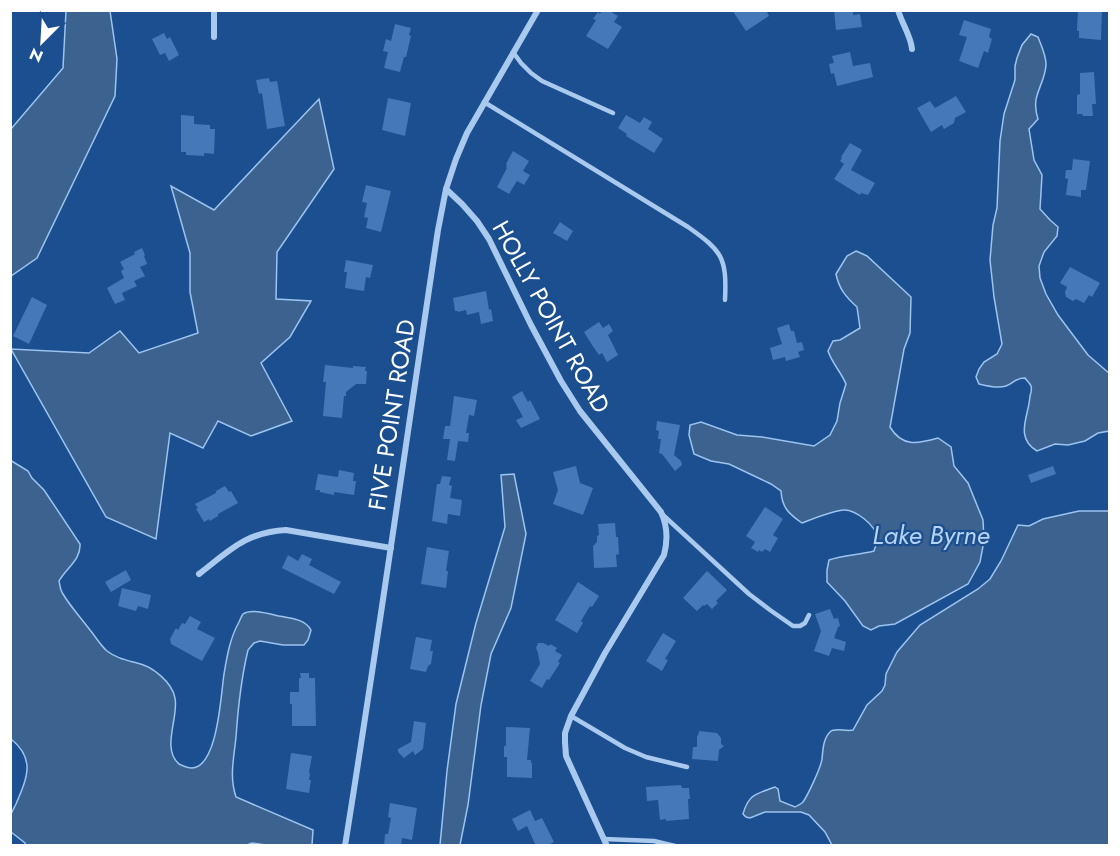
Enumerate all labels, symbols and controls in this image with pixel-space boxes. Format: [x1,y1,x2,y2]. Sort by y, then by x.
north arrow [12,12,72,72]
text: N [26,42,47,68]
street label: HOLLY POINT ROAD [484,214,619,419]
street label: FIVE POINT ROAD [359,317,424,513]
water label: Lake Byrne [872,516,990,554]

